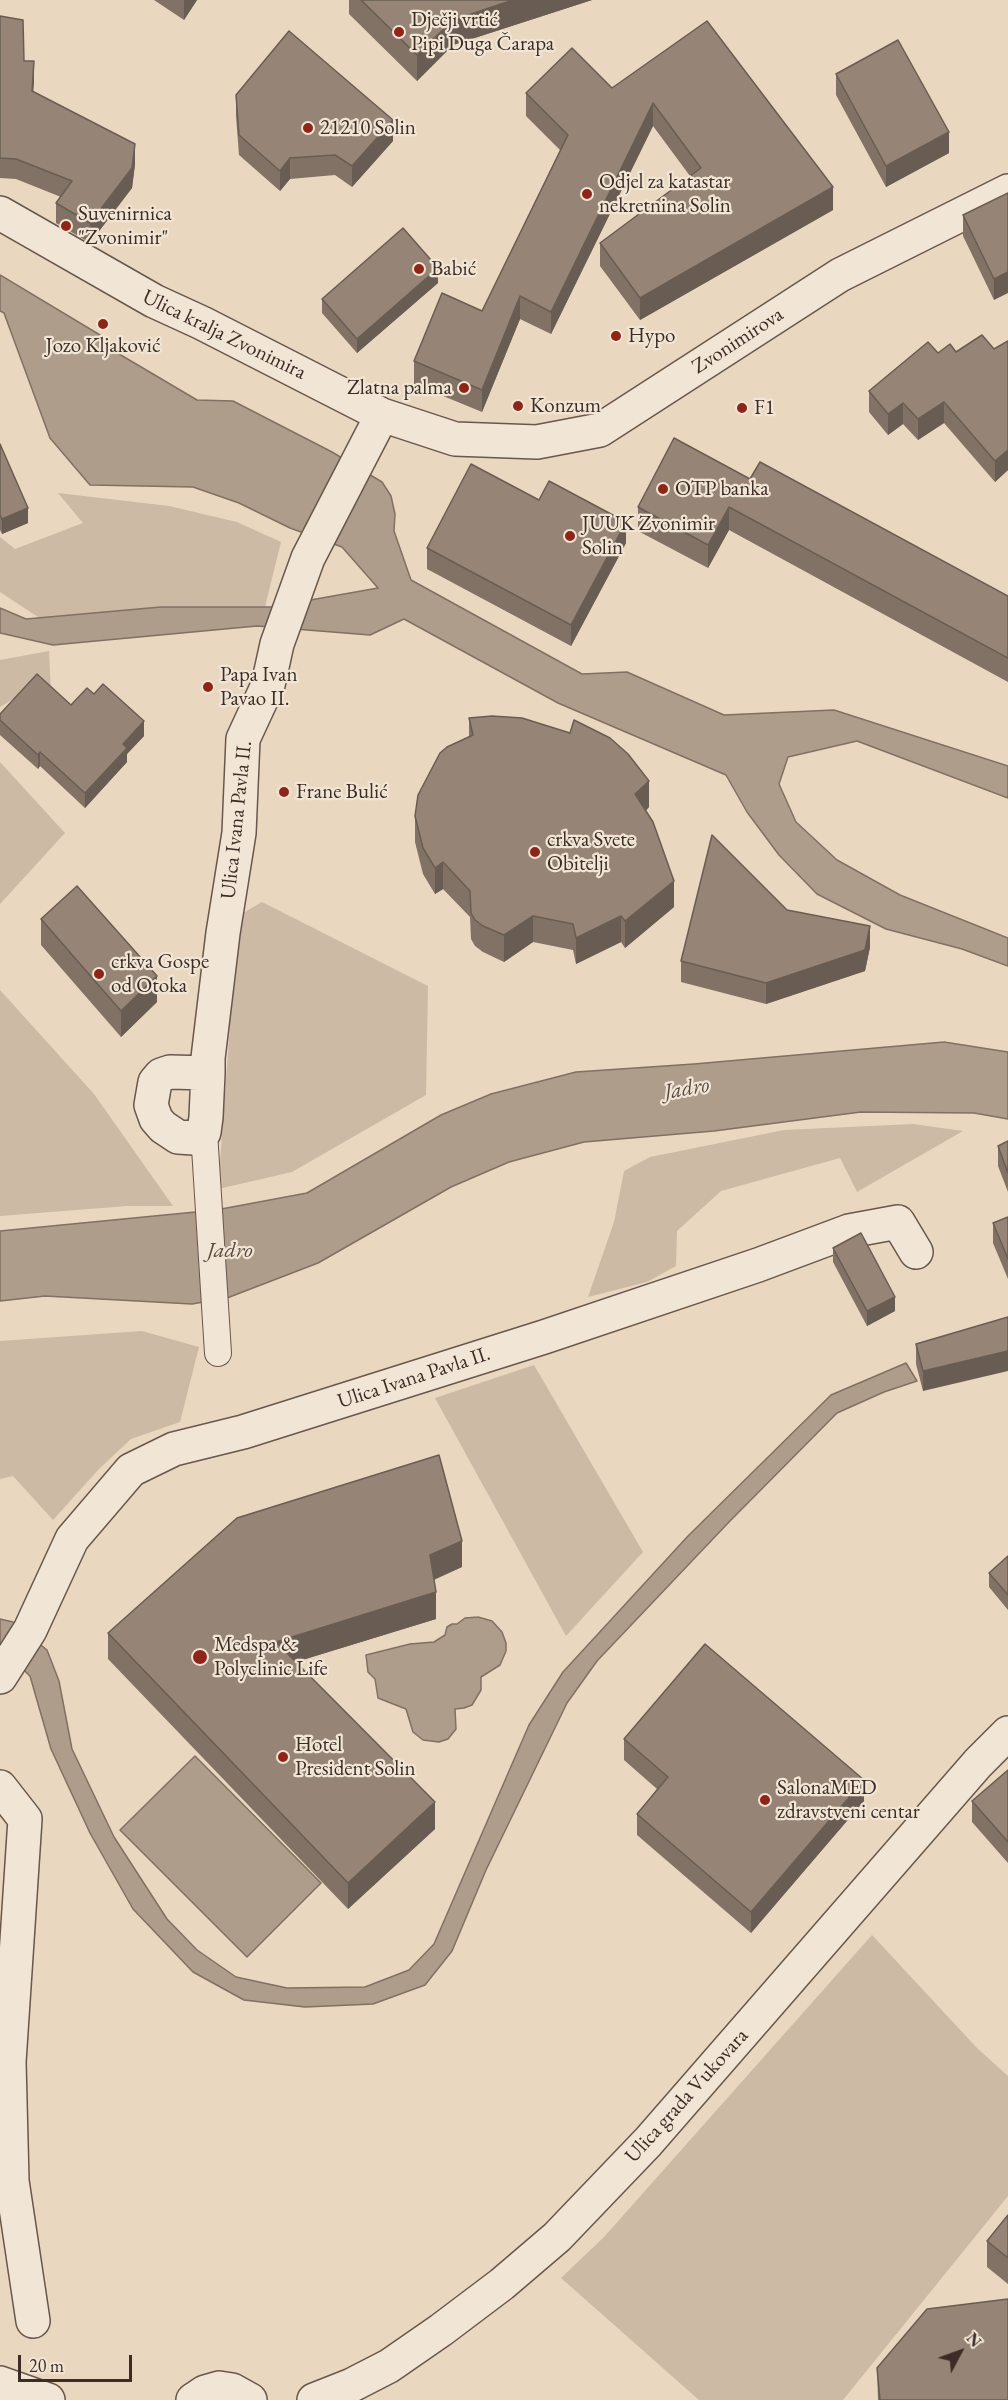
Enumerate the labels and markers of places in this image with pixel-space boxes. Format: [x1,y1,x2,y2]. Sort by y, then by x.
place label: Dječji vrtić Pipi Duga Čarapa [411,7,554,57]
marker: Dječji vrtić Pipi Duga Čarapa [392,25,406,39]
place label: 21210 Solin [320,115,416,141]
marker: 21210 Solin [301,121,315,135]
place label: Odjel za katastar nekretnina Solin [599,169,731,219]
marker: Odjel za katastar nekretnina Solin [580,187,594,201]
place label: Suvenirnica "Zvonimir" [78,201,172,251]
marker: Suvenirnica "Zvonimir" [59,219,73,233]
place label: Babić [431,256,476,282]
marker: Babić [412,262,426,276]
marker: Jozo Kljaković [96,317,110,331]
place label: Hypo [628,323,676,349]
marker: Hypo [609,329,623,343]
place label: Jozo Kljaković [45,333,161,359]
place label: Zlatna palma [347,375,452,401]
marker: Zlatna palma [457,381,471,395]
place label: Konzum [530,393,601,419]
place label: F1 [754,395,775,421]
marker: Konzum [511,399,525,413]
marker: F1 [735,401,749,415]
place label: OTP banka [675,476,769,502]
marker: OTP banka [656,482,670,496]
place label: JUUK Zvonimir Solin [582,511,715,561]
marker: JUUK Zvonimir Solin [563,529,577,543]
place label: Papa Ivan Pavao II. [220,662,297,712]
marker: Papa Ivan Pavao II. [201,680,215,694]
place label: Frane Bulić [296,779,388,805]
marker: Frane Bulić [277,785,291,799]
place label: crkva Svete Obitelji [547,827,635,877]
marker: crkva Svete Obitelji [528,845,542,859]
place label: crkva Gospe od Otoka [111,949,209,999]
marker: crkva Gospe od Otoka [92,967,106,981]
place label: Medspa & Polyclinic Life [214,1632,328,1682]
marker: Medspa & Polyclinic Life [191,1648,209,1666]
place label: Hotel President Solin [295,1732,416,1782]
marker: Hotel President Solin [276,1750,290,1764]
place label: SalonaMED zdravstveni centar [777,1775,920,1825]
marker: SalonaMED zdravstveni centar [758,1793,772,1807]

